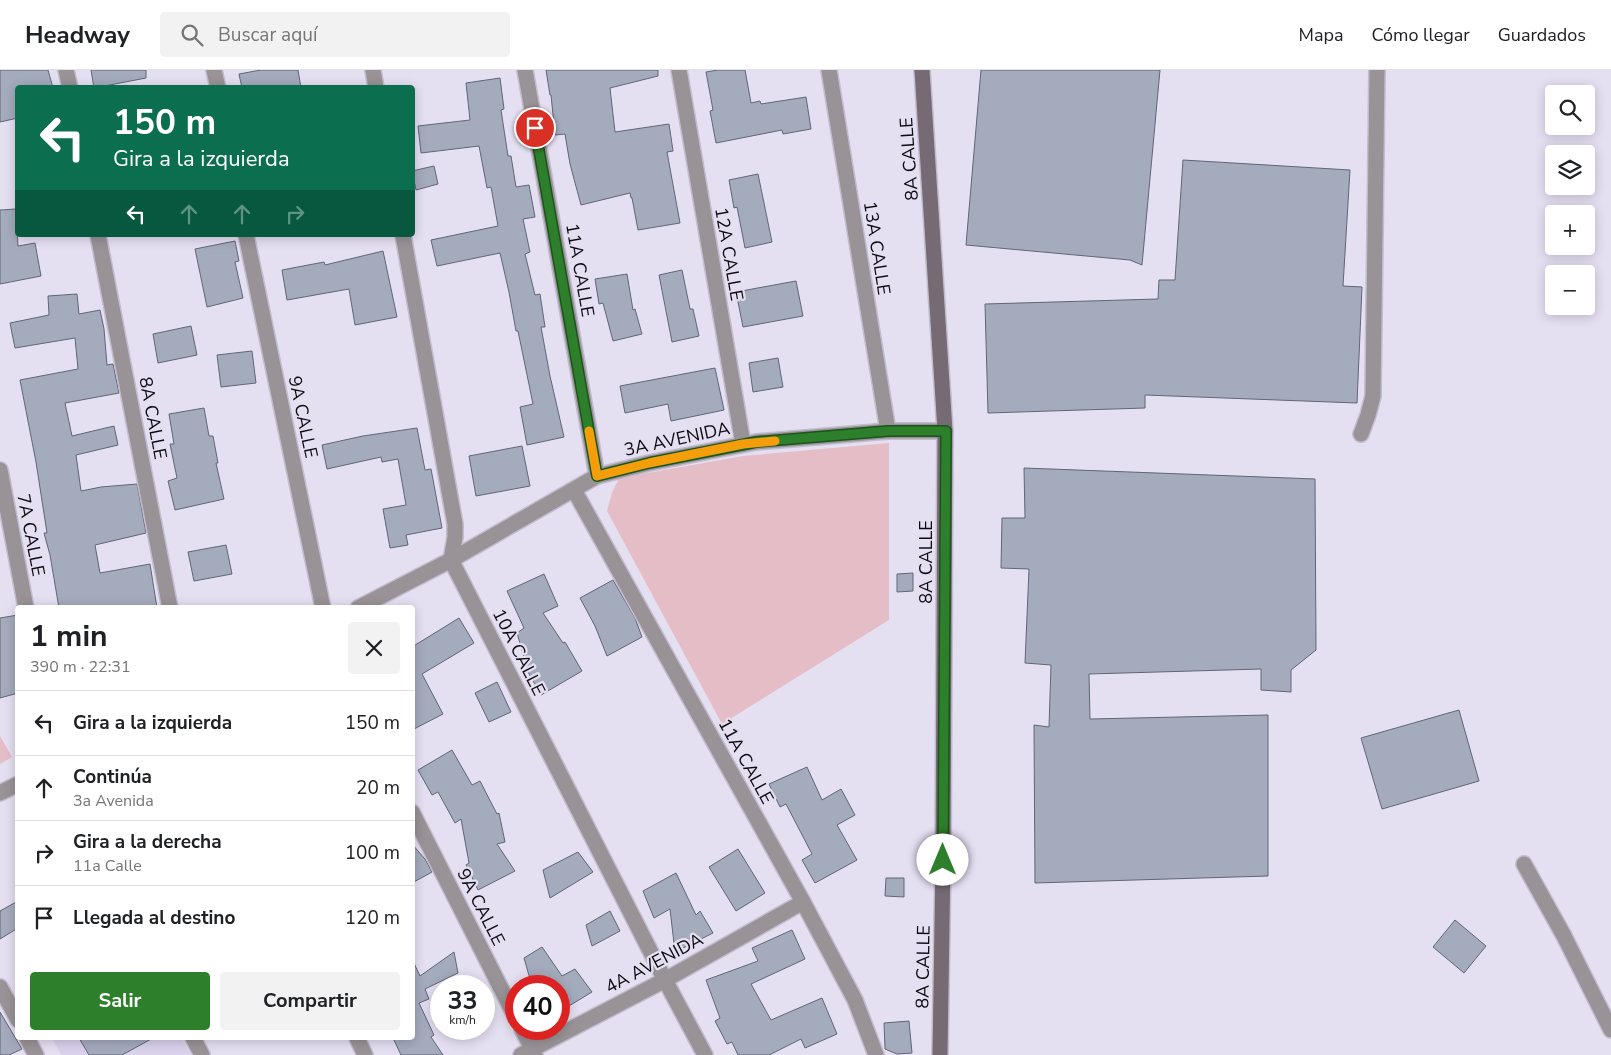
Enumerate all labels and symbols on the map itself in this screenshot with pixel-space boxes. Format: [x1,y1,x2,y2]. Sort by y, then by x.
pin [514,107,556,149]
street label: 8A CALLE [894,117,924,201]
street label: 13A CALLE [858,200,896,296]
street label: 12A CALLE [709,205,749,303]
street label: 11A CALLE [560,221,600,319]
street label: 9A CALLE [283,374,323,460]
street label: 8A CALLE [133,375,173,461]
street label: 3A AVENIDA [622,416,732,462]
street label: 7A CALLE [11,492,51,578]
street label: 8A CALLE [914,520,938,604]
street label: 10A CALLE [487,605,551,699]
street label: 11A CALLE [713,714,779,808]
position arrow [916,833,968,885]
street label: 9A CALLE [451,864,511,950]
street label: 8A CALLE [910,925,936,1009]
street label: 4A AVENIDA [601,927,707,999]
speed limit sign: 40 [505,975,570,1040]

